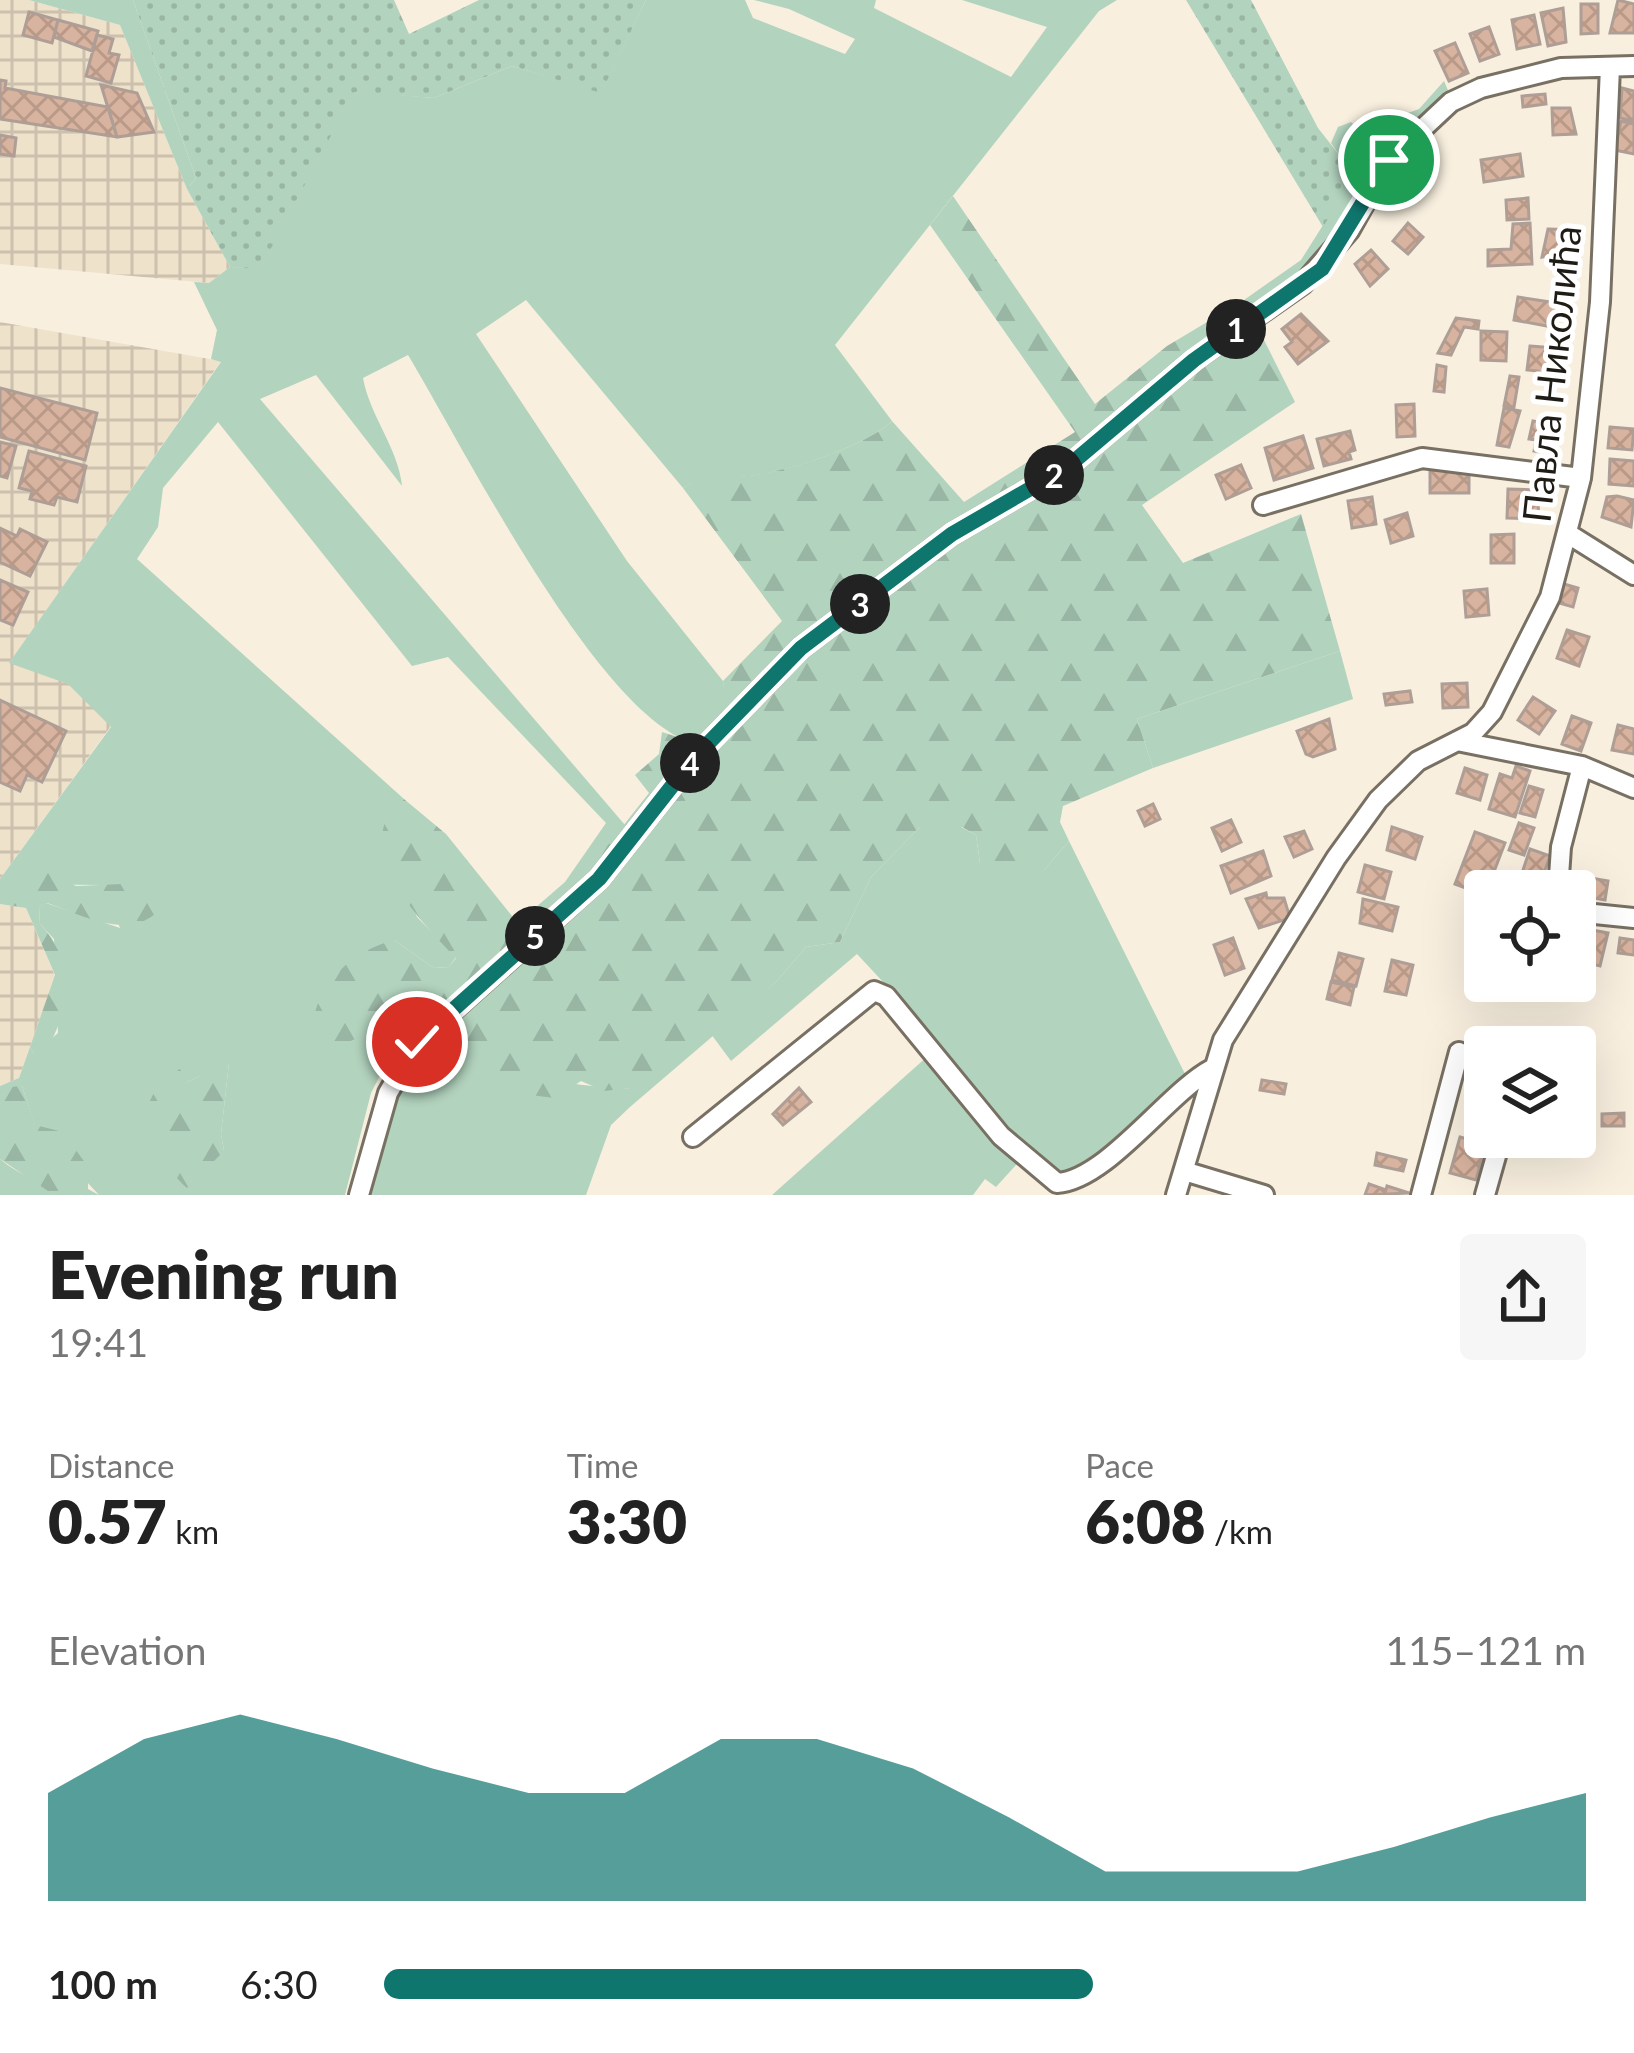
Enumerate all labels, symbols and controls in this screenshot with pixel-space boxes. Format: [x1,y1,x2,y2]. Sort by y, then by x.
pin [1338,109,1440,211]
icon: arrive [1356,127,1422,193]
street label: Павла Николића [1513,223,1589,525]
pin: 1 [1206,299,1266,359]
text: 1 [1226,309,1246,349]
pin: 2 [1024,445,1084,505]
text: 2 [1044,455,1064,495]
pin: 3 [830,574,890,634]
text: 3 [850,584,870,624]
pin: 4 [660,733,720,793]
text: 4 [680,743,700,783]
map controls [1464,870,1596,1158]
button: locate [1464,870,1596,1002]
pin: 5 [505,906,565,966]
text: 5 [525,916,545,956]
pin [366,991,468,1093]
icon: check [384,1009,450,1075]
button: layers [1464,1026,1596,1158]
text: Evening run [48,1234,399,1313]
button: share [1460,1234,1586,1360]
text: 19:41 [48,1319,148,1365]
text: Distance [48,1445,175,1485]
text: Time [567,1445,639,1485]
text: Pace [1085,1445,1154,1485]
text: 0.57 [48,1485,167,1557]
text: 3:30 [567,1485,687,1557]
text: 6:08 [1085,1485,1206,1557]
text: km [167,1511,219,1551]
text: /km [1206,1511,1273,1551]
text: Elevation [48,1627,206,1673]
text: 115–121 m [1386,1627,1586,1673]
text: 100 m [48,1961,158,2007]
text: 6:30 [240,1961,318,2007]

